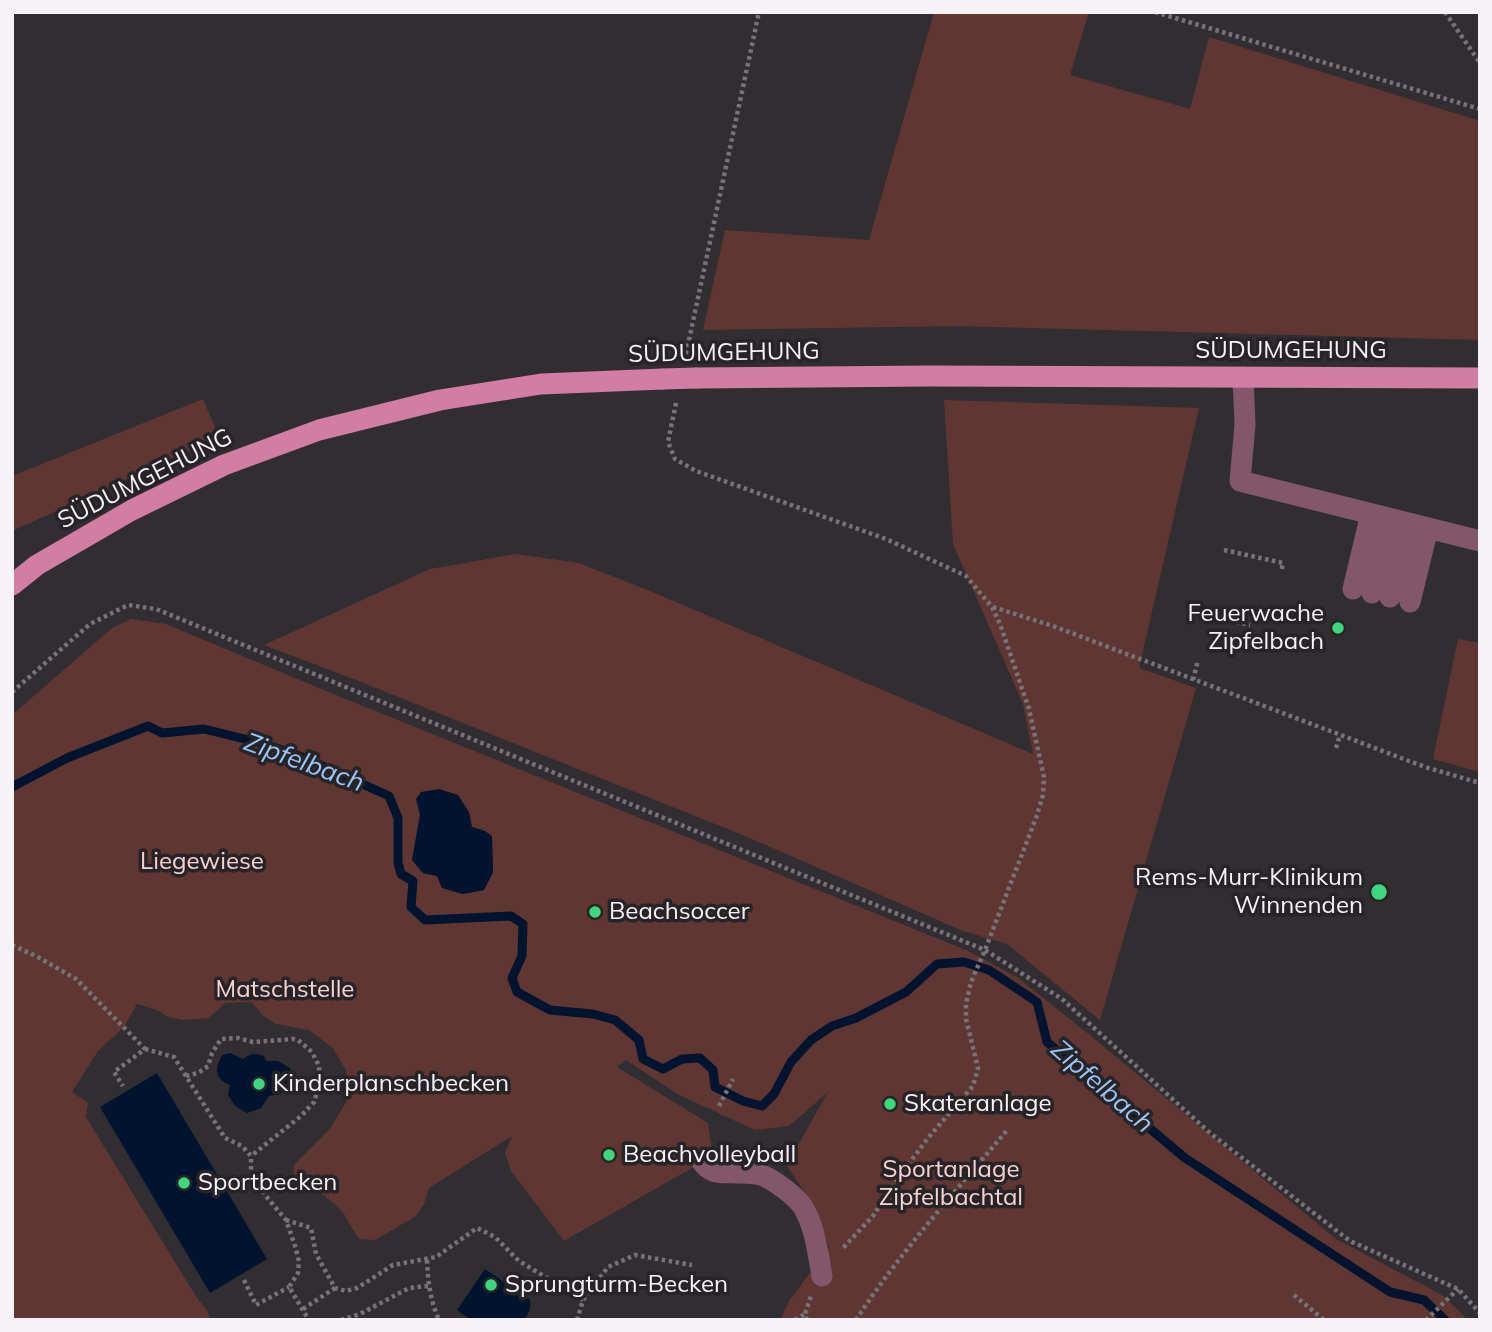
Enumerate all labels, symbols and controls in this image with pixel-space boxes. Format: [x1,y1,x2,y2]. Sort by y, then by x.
street label: SÜDUMGEHUNG [628,337,820,369]
street label: SÜDUMGEHUNG [1195,337,1387,365]
street label: SÜDUMGEHUNG [53,423,237,535]
place label: Feuerwache Zipfelbach [1188,600,1324,656]
marker: Feuerwache Zipfelbach [1330,620,1346,636]
water label: Zipfelbach [240,727,368,799]
park label: Liegewiese [140,848,264,876]
place label: Rems-Murr-Klinikum Winnenden [1135,864,1363,920]
marker: Rems-Murr-Klinikum Winnenden [1369,882,1389,902]
place label: Beachsoccer [609,898,749,926]
marker: Beachsoccer [587,904,603,920]
park label: Matschstelle [216,976,354,1004]
water label: Zipfelbach [1045,1034,1159,1140]
place label: Kinderplanschbecken [273,1070,509,1098]
marker: Kinderplanschbecken [251,1076,267,1092]
place label: Skateranlage [904,1090,1052,1118]
marker: Skateranlage [882,1096,898,1112]
place label: Beachvolleyball [623,1141,796,1169]
marker: Beachvolleyball [601,1147,617,1163]
park label: Sportanlage Zipfelbachtal [879,1156,1023,1212]
place label: Sportbecken [198,1169,337,1197]
marker: Sportbecken [176,1175,192,1191]
place label: Sprungturm-Becken [505,1271,728,1299]
marker: Sprungturm-Becken [483,1277,499,1293]

